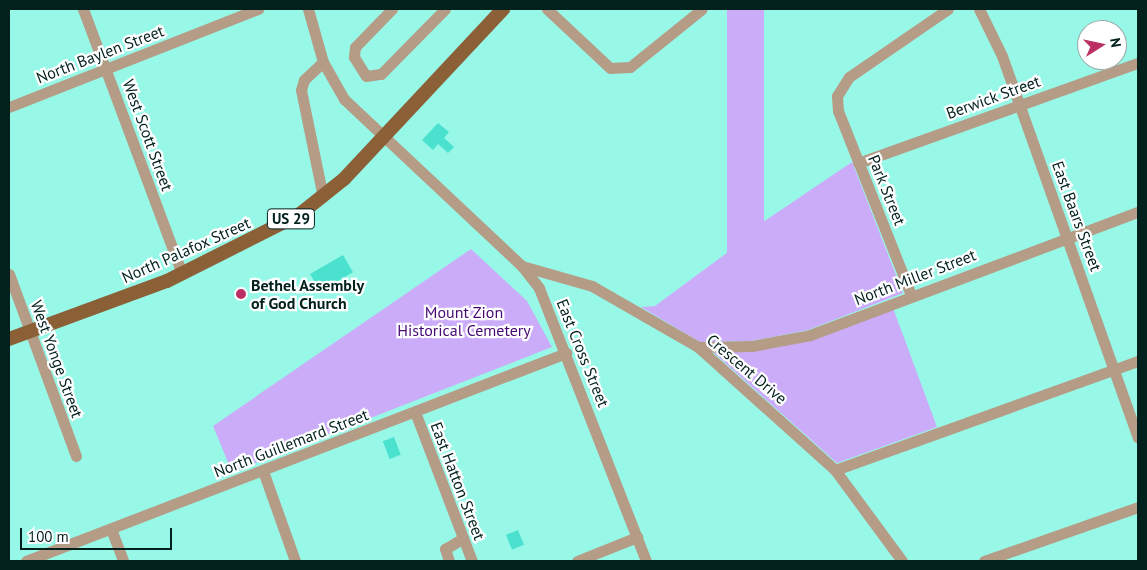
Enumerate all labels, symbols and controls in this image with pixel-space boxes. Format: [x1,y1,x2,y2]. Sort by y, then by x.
north arrow [1077,20,1127,70]
street label: North Baylen Street [33,21,167,87]
text: N [1106,36,1125,49]
street label: Berwick Street [943,71,1043,123]
street label: West Scott Street [119,77,177,193]
street label: Park Street [864,152,910,228]
street label: East Baars Street [1048,158,1106,274]
road number: US 29 [266,206,316,232]
street label: North Palafox Street [119,213,253,287]
street label: North Miller Street [851,245,979,309]
place label: Bethel Assembly of God Church [251,275,365,313]
marker: Bethel Assembly of God Church [235,288,247,300]
street label: East Cross Street [553,296,613,410]
street label: West Yonge Street [27,298,87,420]
park label: Mount Zion Historical Cemetery [397,302,531,340]
street label: Crescent Drive [703,330,791,408]
street label: North Guillemard Street [211,405,371,481]
street label: East Hatton Street [427,419,489,543]
scale bar [22,518,175,550]
text: 100 m [28,527,69,546]

